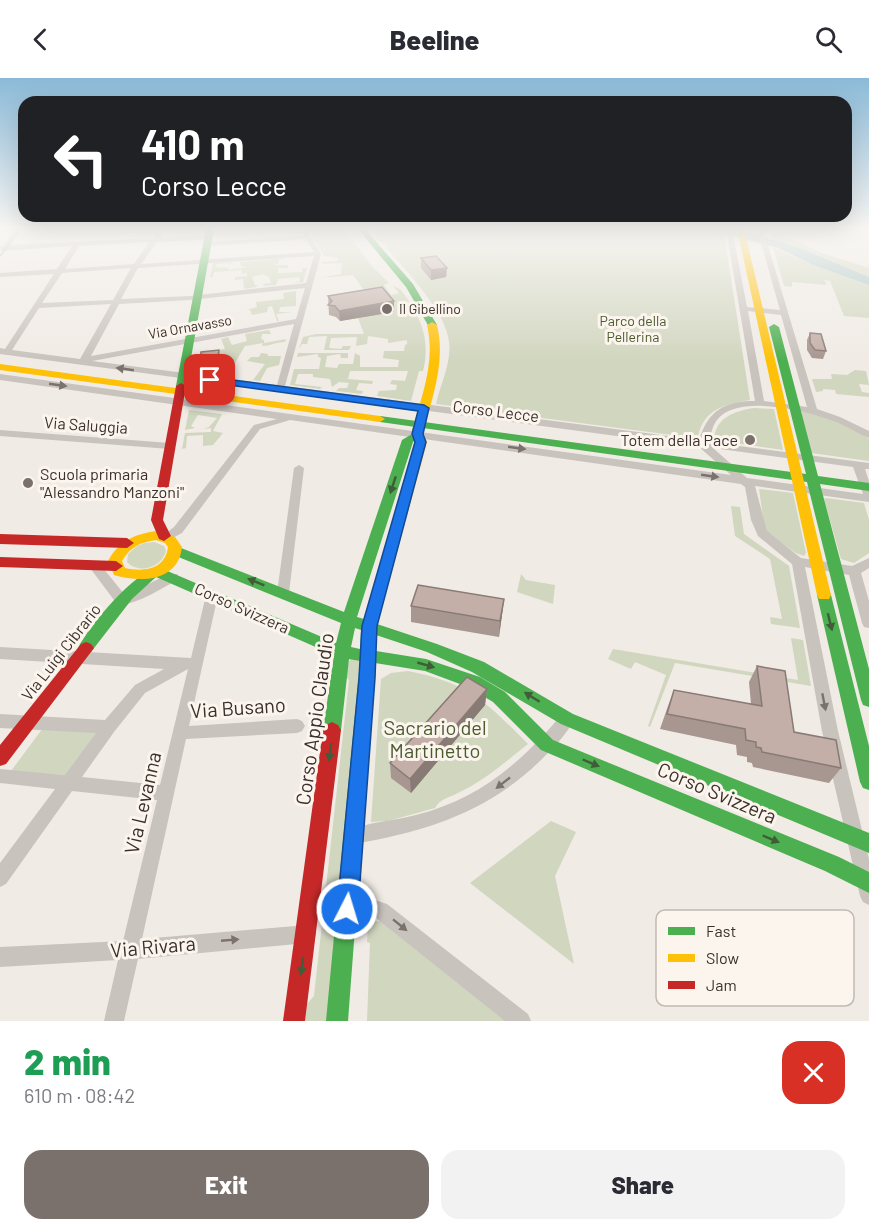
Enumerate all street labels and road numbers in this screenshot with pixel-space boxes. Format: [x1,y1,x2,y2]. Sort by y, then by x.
street label: Via Ornavasso [147,311,233,342]
street label: Corso Lecce [452,396,540,425]
street label: Via Saluggia [43,412,129,437]
street label: Corso Svizzera [192,578,292,637]
street label: Via Luigi Cibrario [17,600,104,704]
street label: Corso Appio Claudio [290,631,338,806]
street label: Via Busano [189,692,286,722]
street label: Via Levanna [119,749,165,856]
street label: Corso Svizzera [654,756,781,828]
street label: Via Rivara [109,930,196,962]

